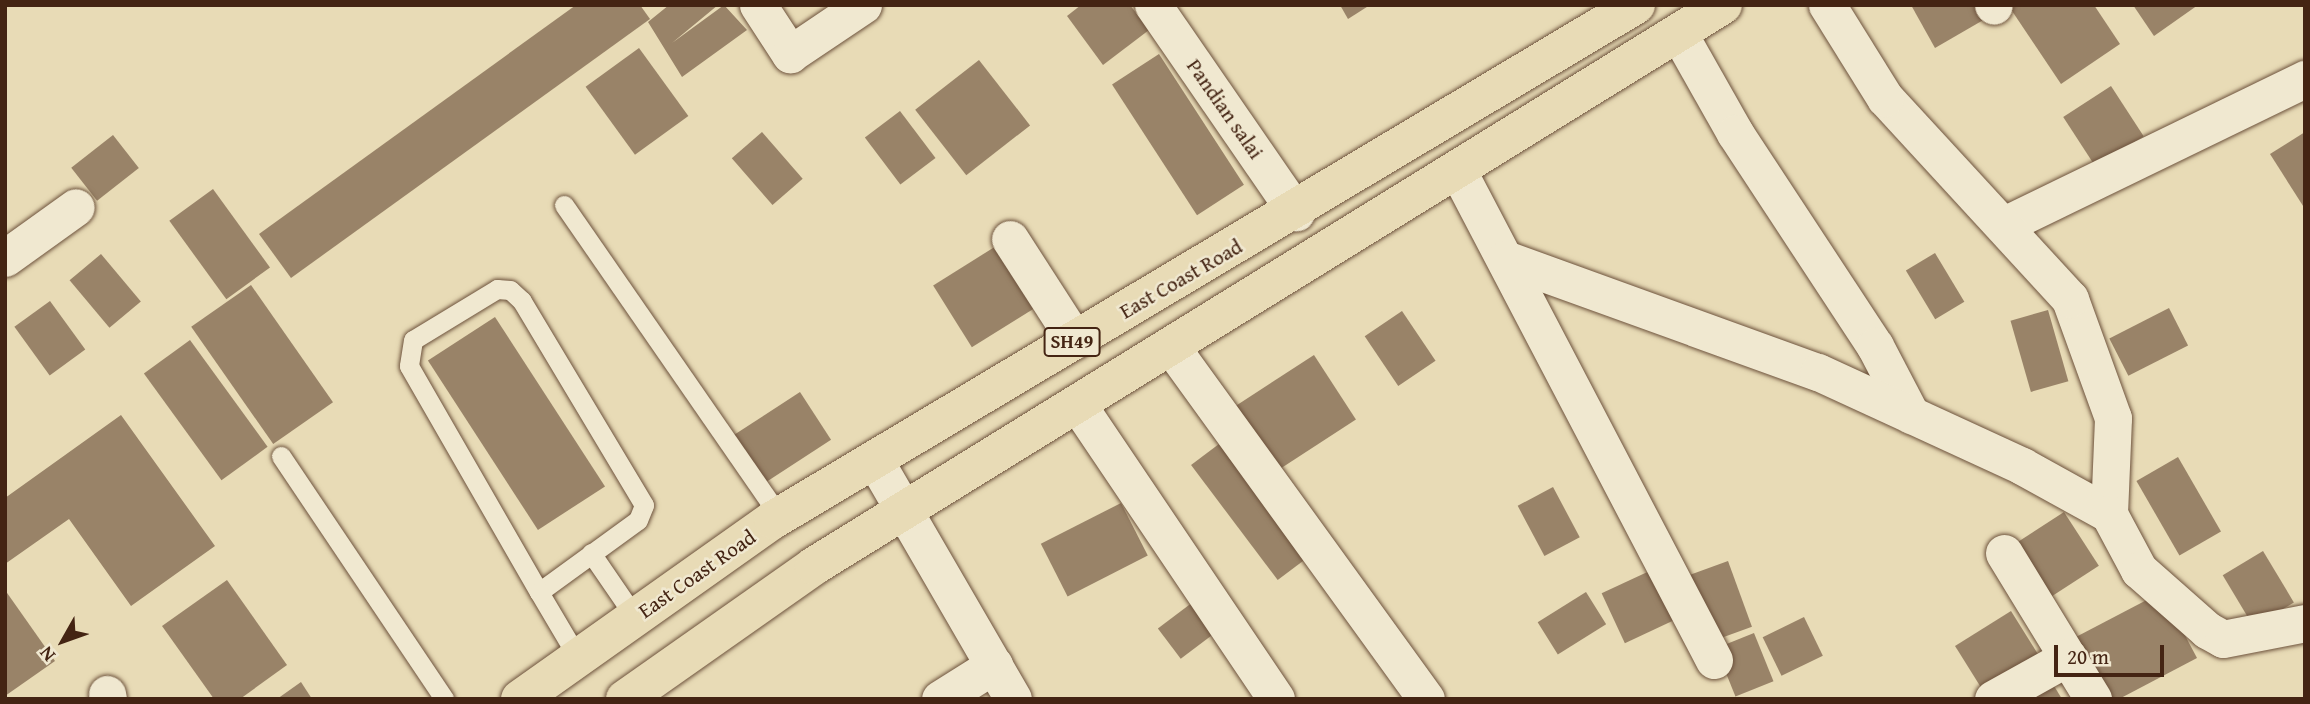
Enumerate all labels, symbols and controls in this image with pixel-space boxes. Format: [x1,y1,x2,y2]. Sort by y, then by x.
street label: Pandian salai [1181,54,1269,164]
street label: East Coast Road [1115,234,1247,324]
road number: SH49 [1042,326,1102,358]
street label: East Coast Road [634,524,760,624]
north arrow [28,606,98,676]
scale bar [2058,630,2168,674]
text: N [32,641,62,668]
text: 20 m [2067,641,2109,672]

